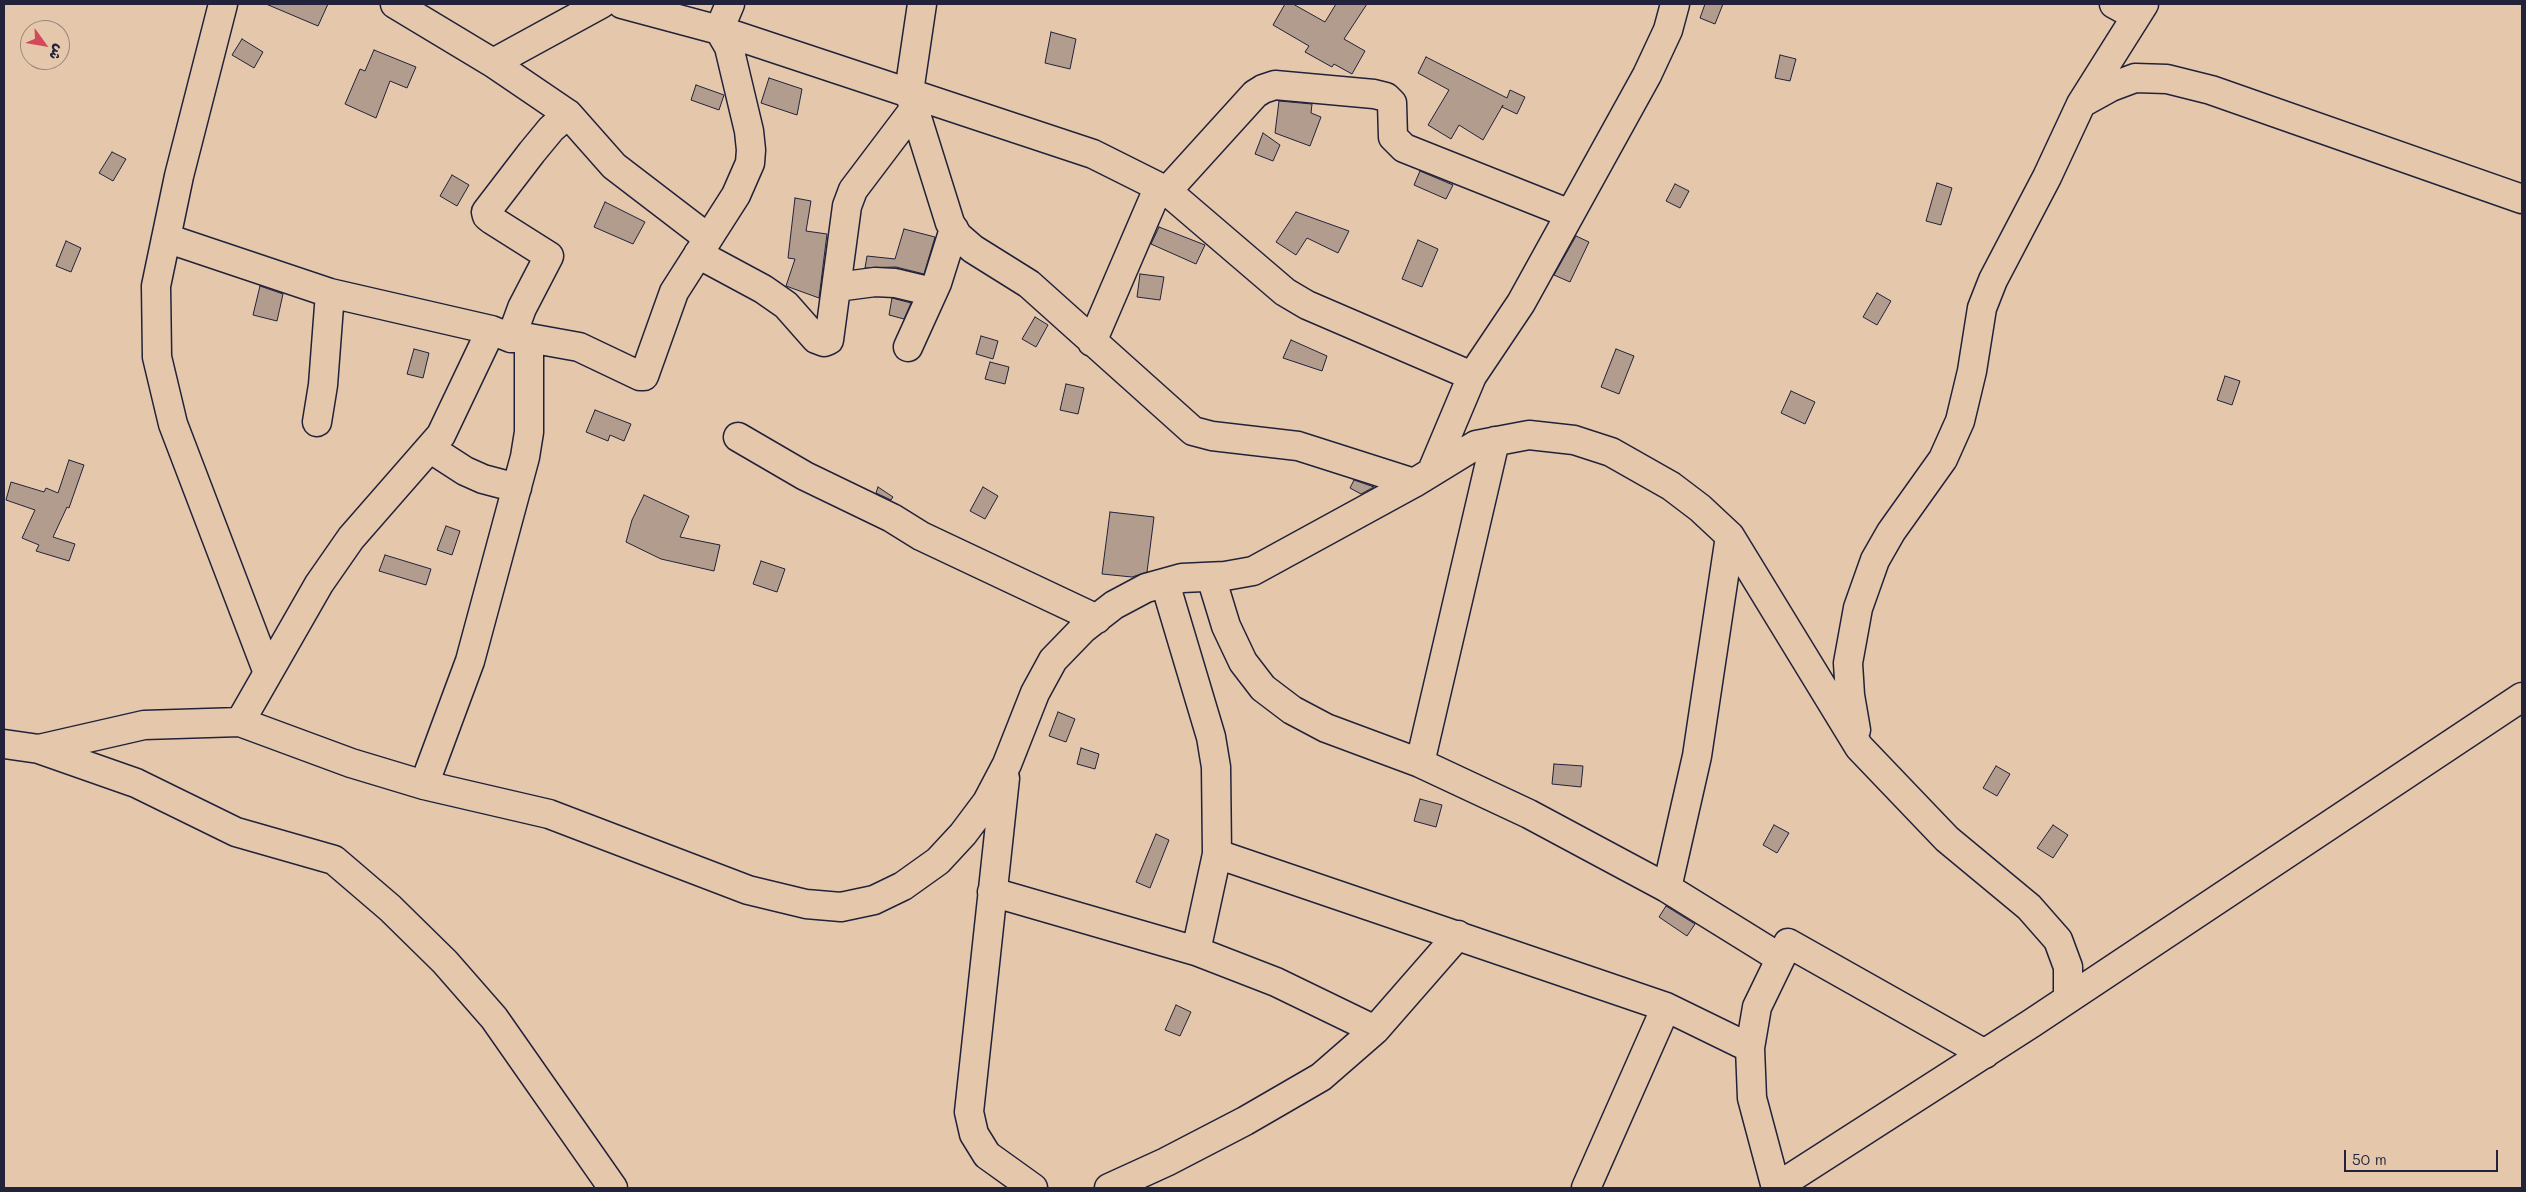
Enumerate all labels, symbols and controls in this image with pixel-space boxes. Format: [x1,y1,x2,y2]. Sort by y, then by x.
north arrow [20,20,70,70]
text: ش [45,41,69,64]
scale bar [2346,1140,2500,1172]
text: 50 m [2352,1149,2387,1169]

